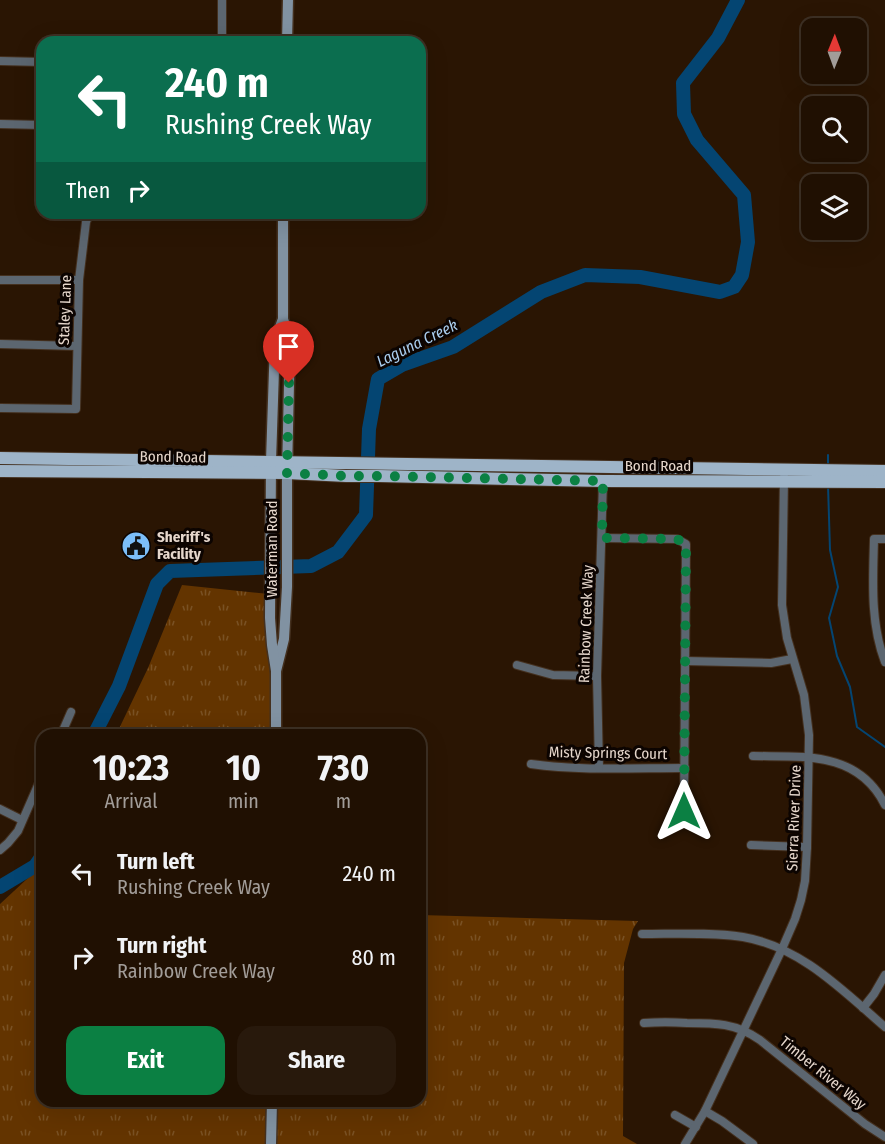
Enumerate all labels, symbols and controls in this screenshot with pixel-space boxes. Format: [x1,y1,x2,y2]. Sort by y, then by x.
north arrow [801,18,867,84]
map controls [801,18,867,240]
text: 240 m [165,58,269,108]
icon: left [66,60,144,138]
button: search [801,96,867,162]
text: Rushing Creek Way [165,109,372,141]
icon: right [122,174,155,207]
button: layers [801,174,867,240]
text: Then [66,177,110,204]
street label: Staley Lane [55,275,75,345]
water label: Laguna Creek [373,315,461,371]
pin [263,321,314,383]
icon: arrive [272,330,305,363]
street label: Bond Road [140,447,206,467]
street label: Bond Road [625,457,691,475]
street label: Waterman Road [263,501,281,597]
place label: Sheriff's Facility [157,528,211,563]
public building icon: Sheriff's Facility [120,530,152,562]
street label: Rainbow Creek Way [575,564,597,683]
street label: Misty Springs Court [549,743,667,763]
text: 10:23 [93,746,169,790]
text: 10 [226,746,261,790]
text: 730 [317,746,369,790]
street label: Sierra River Drive [783,765,805,871]
position arrow [652,779,716,843]
text: Arrival [104,789,158,813]
text: min [228,789,259,813]
text: m [336,789,351,813]
text: Turn left [117,848,195,875]
icon: left [66,857,99,890]
text: 240 m [343,860,396,887]
text: Rushing Creek Way [117,875,270,899]
text: Turn right [117,932,206,959]
icon: right [66,941,99,974]
text: 80 m [351,944,396,971]
text: Rainbow Creek Way [117,959,275,983]
button: Exit [66,1026,225,1095]
button: Share [237,1026,396,1095]
street label: Timber River Way [776,1033,870,1113]

